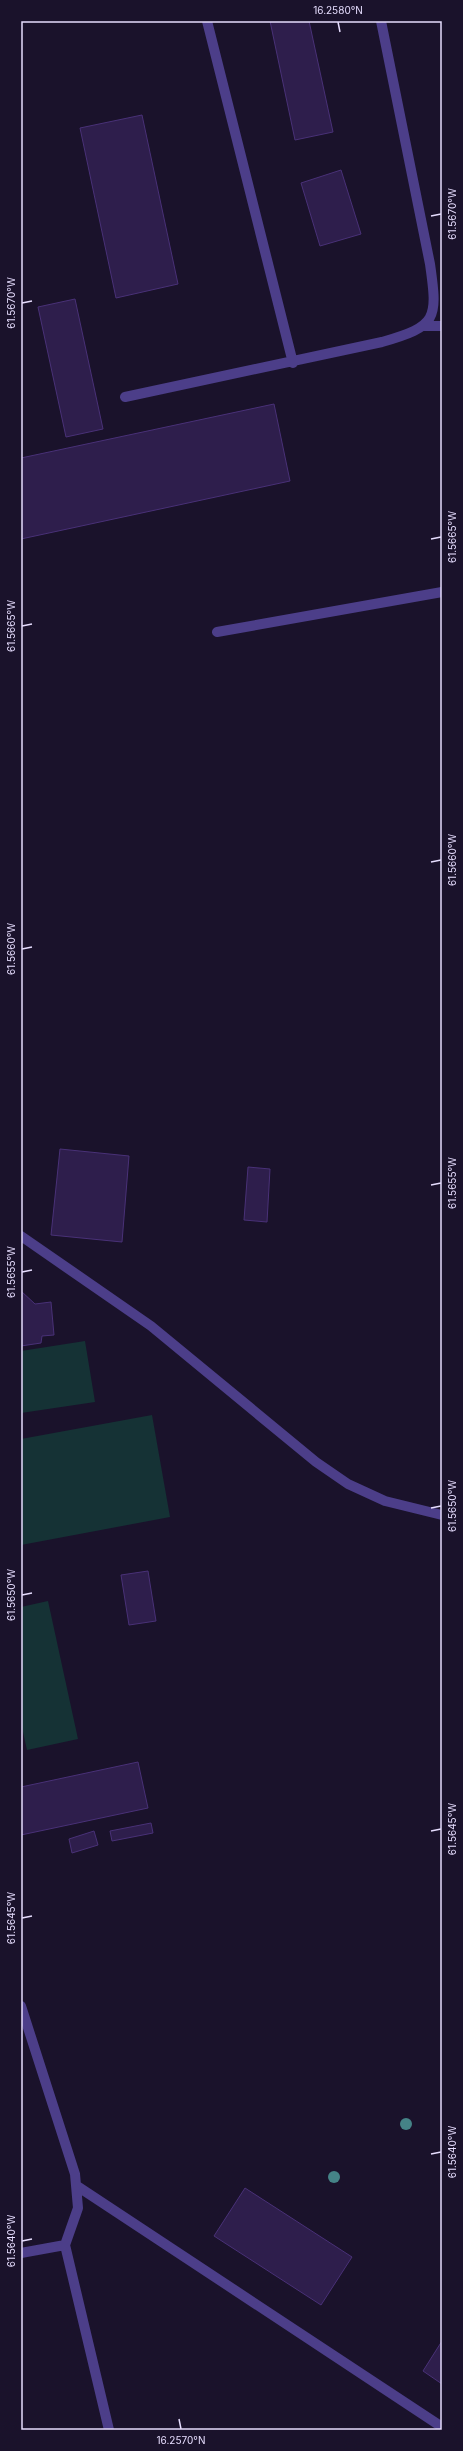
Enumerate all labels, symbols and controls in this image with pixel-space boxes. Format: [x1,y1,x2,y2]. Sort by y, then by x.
text: 16.2580°N [313,4,363,16]
text: 61.5670°W [446,188,458,240]
text: 61.5670°W [5,277,17,329]
text: 61.5665°W [446,511,458,563]
text: 61.5665°W [5,600,17,652]
text: 61.5660°W [446,834,458,886]
text: 61.5660°W [5,923,17,975]
text: 61.5655°W [446,1157,458,1209]
text: 61.5655°W [5,1246,17,1298]
text: 61.5650°W [446,1480,458,1532]
text: 61.5650°W [5,1569,17,1621]
text: 61.5645°W [446,1803,458,1855]
text: 61.5645°W [5,1892,17,1944]
text: 61.5640°W [446,2126,458,2178]
text: 61.5640°W [5,2215,17,2267]
text: 16.2570°N [157,2434,205,2446]

